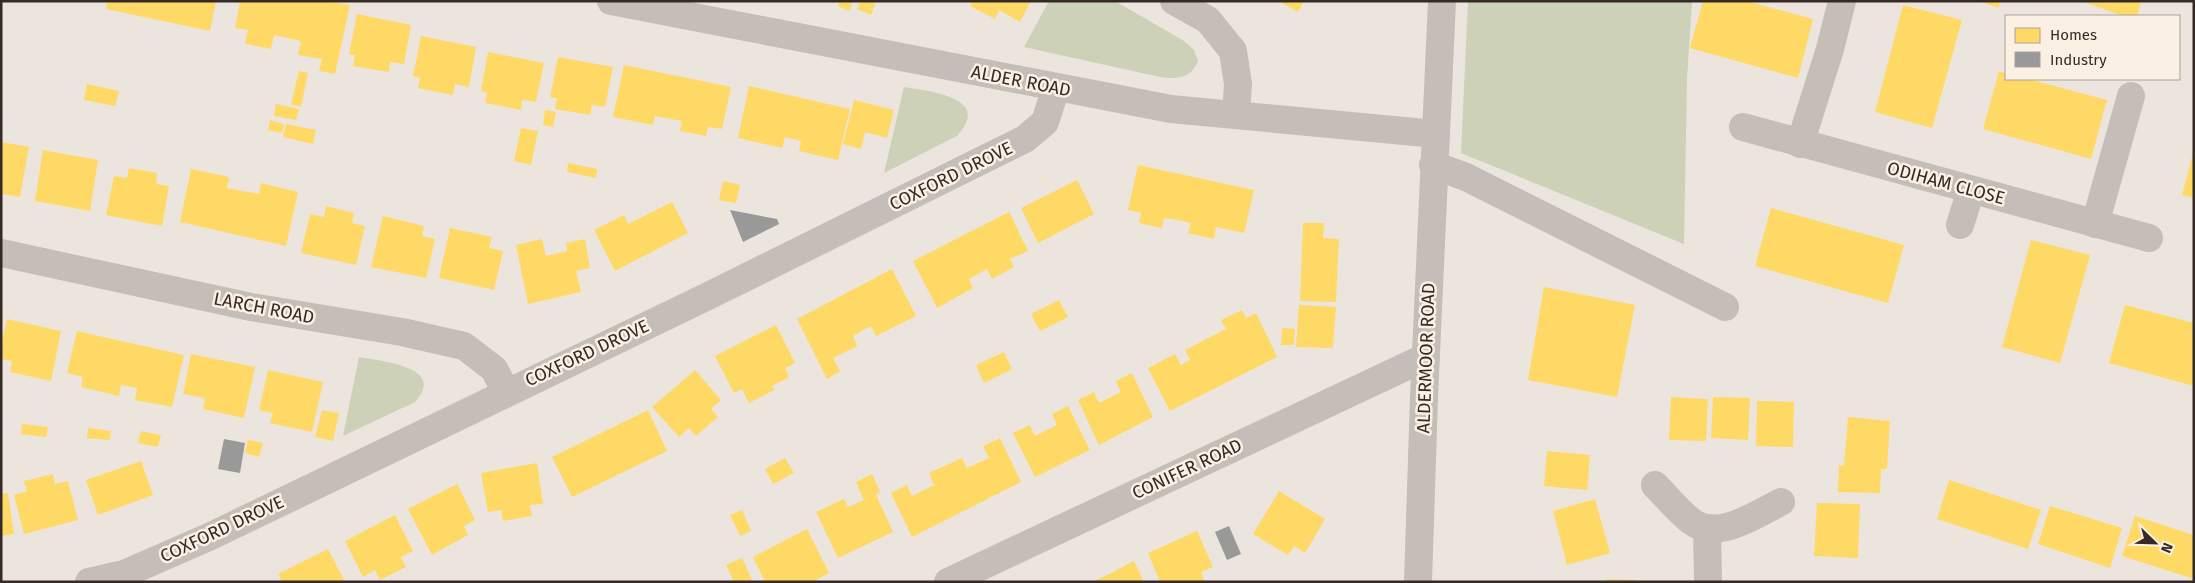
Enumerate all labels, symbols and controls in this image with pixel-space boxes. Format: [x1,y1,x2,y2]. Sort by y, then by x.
legend [2005,15,2180,80]
text: Homes [2050,26,2097,44]
text: Industry [2050,51,2107,69]
street label: ALDER ROAD [969,61,1073,101]
street label: COXFORD DROVE [886,137,1016,215]
street label: ODIHAM CLOSE [1885,157,2007,209]
street label: ALDERMOOR ROAD [1412,282,1440,434]
street label: LARCH ROAD [212,287,316,329]
street label: COXFORD DROVE [522,315,652,391]
street label: CONIFER ROAD [1129,434,1245,504]
street label: COXFORD DROVE [157,491,287,567]
north arrow [2130,518,2180,568]
text: N [2157,540,2176,555]

